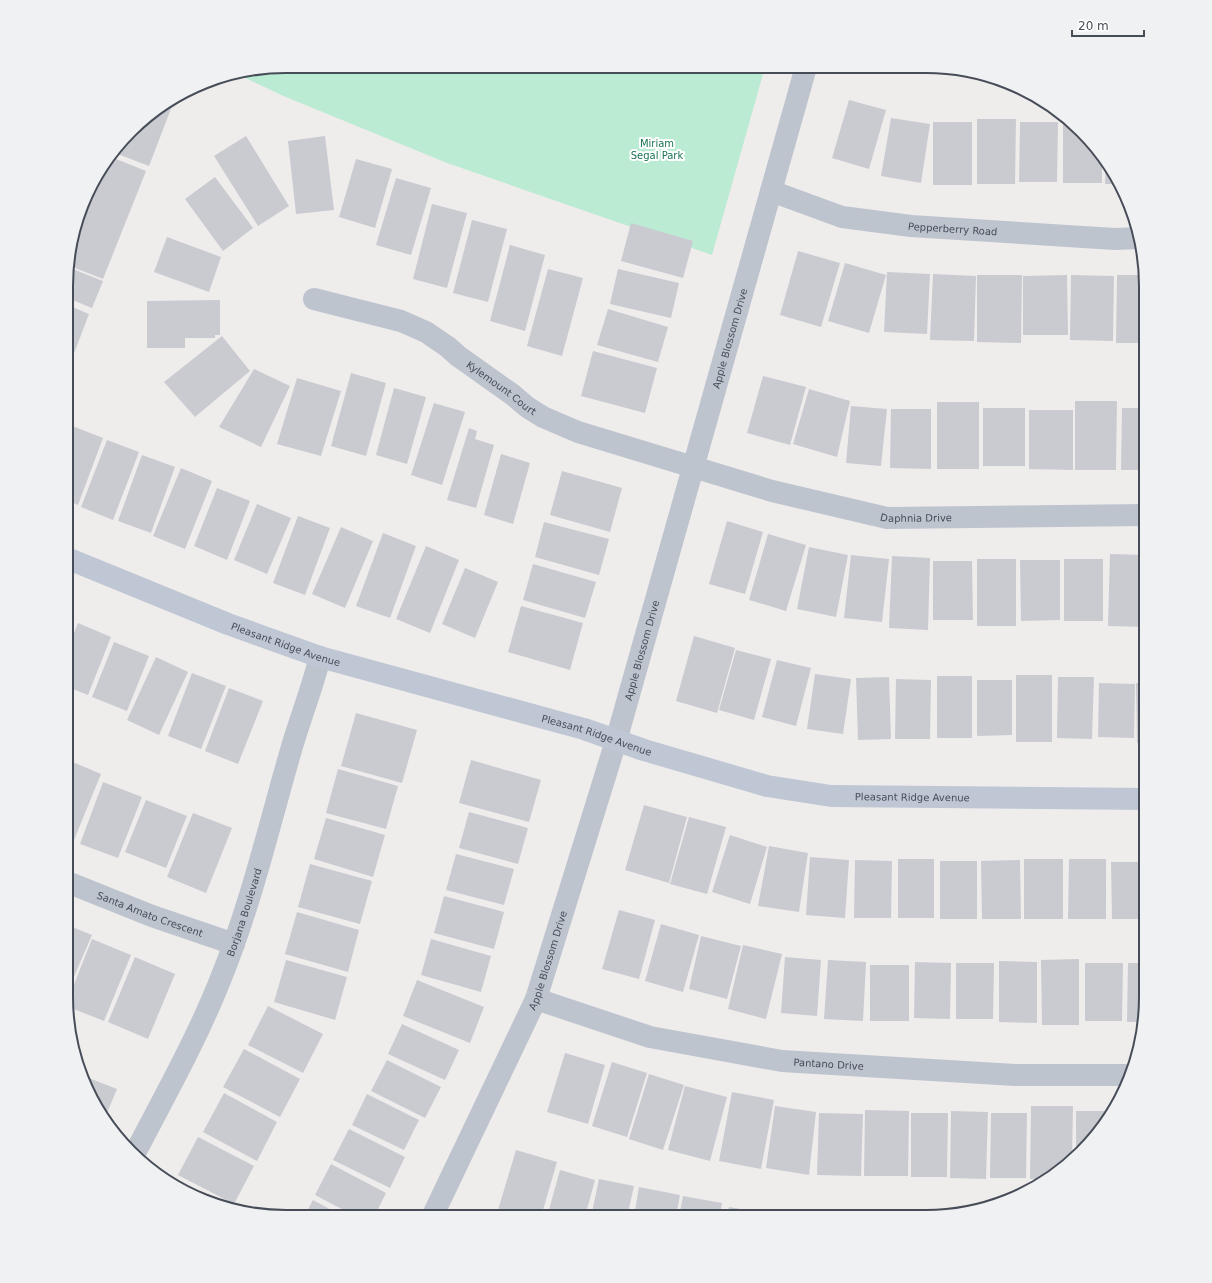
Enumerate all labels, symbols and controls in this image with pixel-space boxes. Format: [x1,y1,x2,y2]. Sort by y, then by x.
scale bar [1072,12,1144,38]
text: 20 m [1078,19,1109,33]
park label: Miriam Segal Park [631,138,683,161]
street label: Pepperberry Road [907,220,998,237]
street label: Apple Blossom Drive [710,287,749,390]
street label: Kylemount Court [465,358,538,417]
street label: Daphnia Drive [879,511,952,524]
street label: Apple Blossom Drive [622,599,661,702]
street label: Pleasant Ridge Avenue [230,620,342,668]
street label: Pleasant Ridge Avenue [540,712,653,757]
street label: Pleasant Ridge Avenue [855,791,970,803]
street label: Borjana Boulevard [224,867,263,958]
street label: Santa Amato Crescent [95,889,205,939]
street label: Apple Blossom Drive [526,909,569,1012]
street label: Pantano Drive [793,1056,864,1071]

